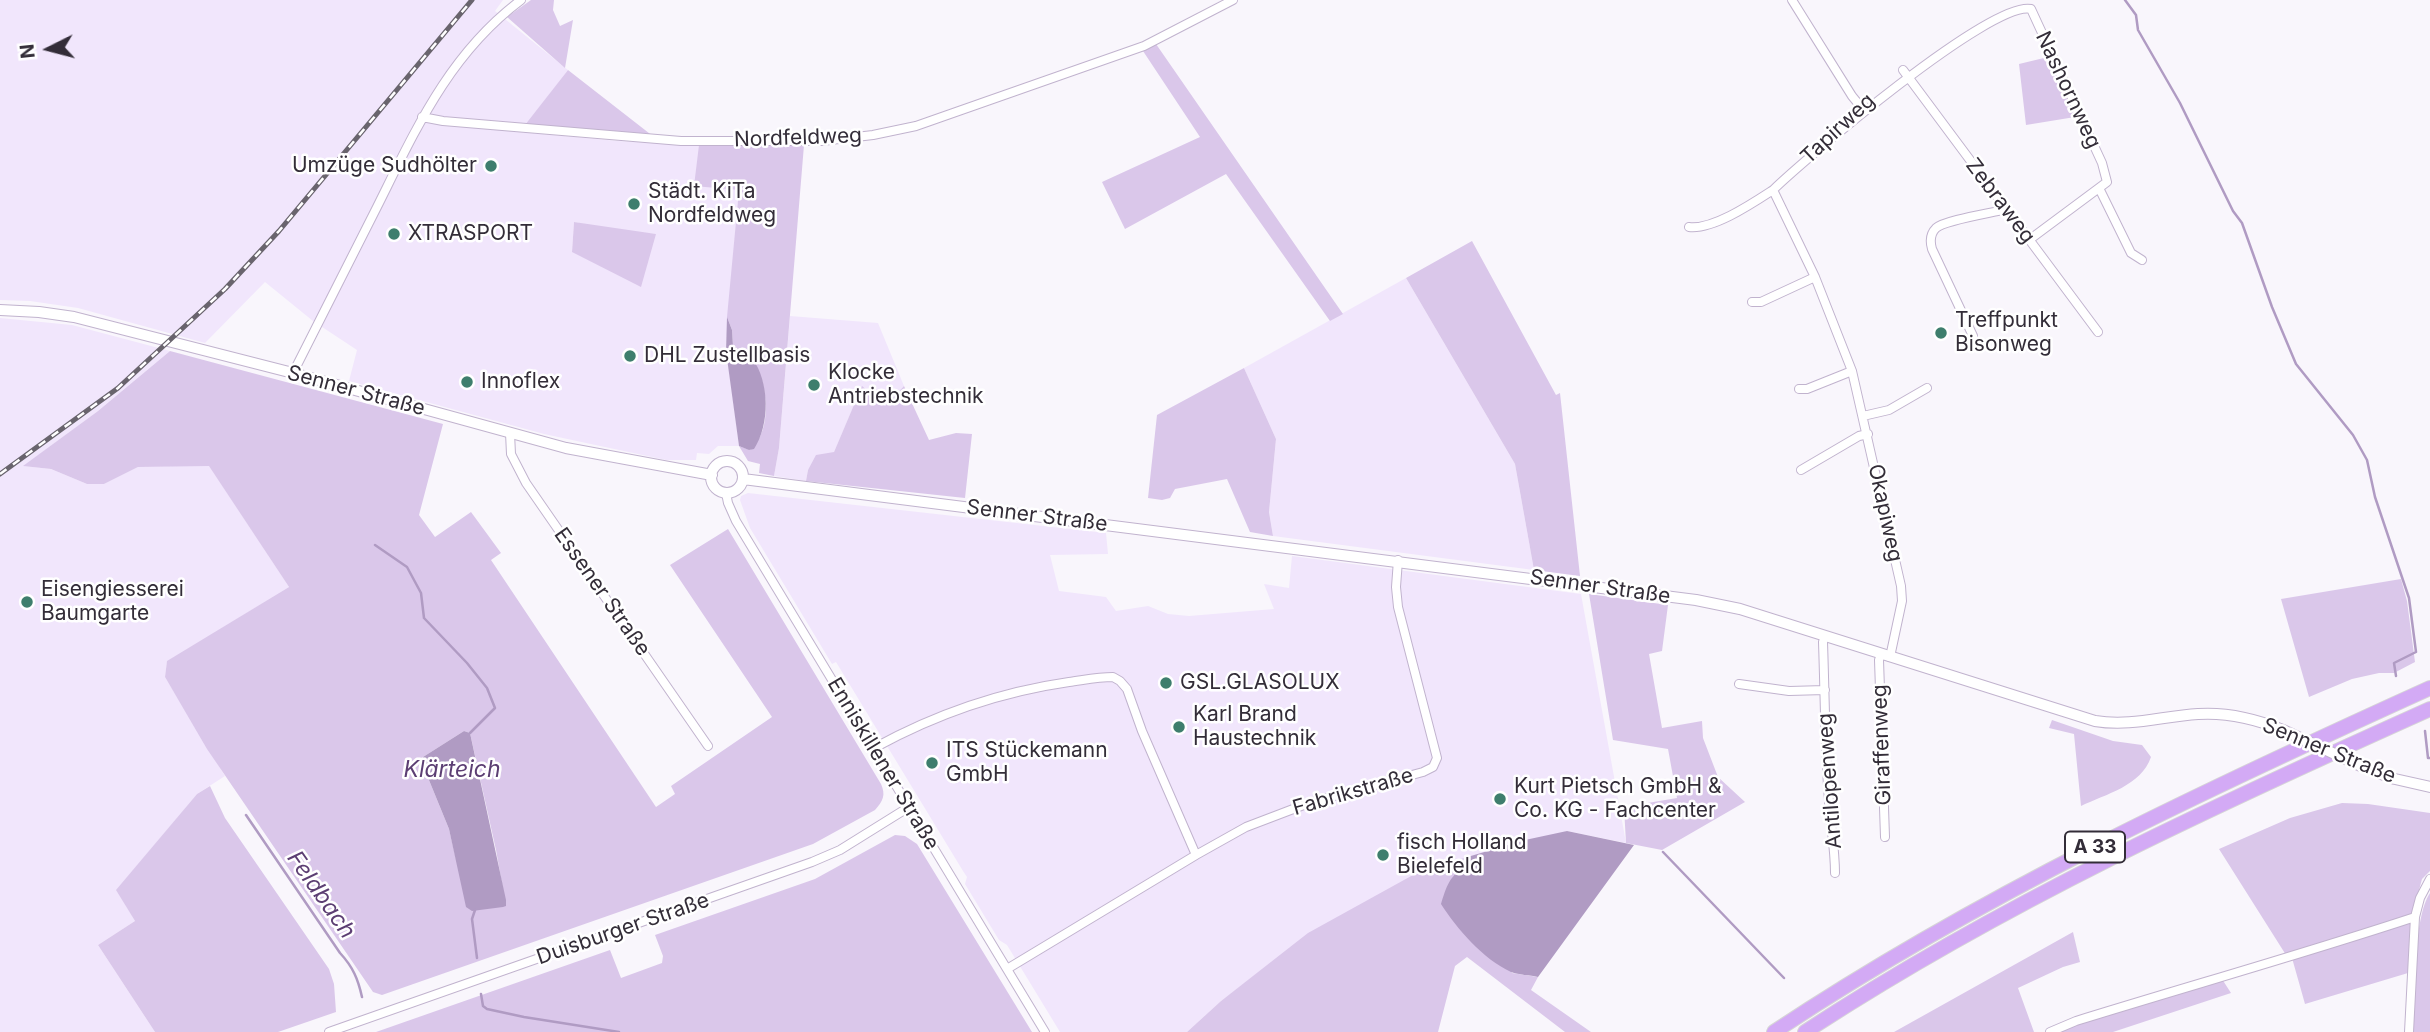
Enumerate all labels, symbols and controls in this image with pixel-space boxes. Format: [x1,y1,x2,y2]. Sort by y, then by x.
north arrow [14,14,84,84]
street label: Nashornweg [2030,27,2106,153]
text: N [15,43,40,60]
street label: Tapirweg [1796,88,1880,170]
street label: Nordfeldweg [734,123,862,153]
place label: Umzüge Sudhölter [292,153,477,179]
street label: Zebraweg [1960,154,2040,248]
marker: Umzüge Sudhölter [483,158,499,174]
place label: Städt. KiTa Nordfeldweg [648,179,776,229]
marker: Städt. KiTa Nordfeldweg [626,196,642,212]
place label: XTRASPORT [408,221,533,247]
marker: XTRASPORT [386,226,402,242]
place label: Treffpunkt Bisonweg [1955,308,2058,358]
marker: Treffpunkt Bisonweg [1933,325,1949,341]
place label: DHL Zustellbasis [644,343,810,369]
marker: DHL Zustellbasis [622,348,638,364]
street label: Senner Straße [284,360,428,422]
place label: Klocke Antriebstechnik [828,360,984,410]
place label: Innoflex [481,369,560,395]
marker: Innoflex [459,374,475,390]
marker: Klocke Antriebstechnik [806,377,822,393]
street label: Okapiweg [1862,462,1908,564]
street label: Senner Straße [965,495,1109,537]
street label: Essener Straße [548,523,656,661]
street label: Senner Straße [1528,565,1672,609]
place label: Eisengiesserei Baumgarte [41,577,184,627]
marker: Eisengiesserei Baumgarte [19,594,35,610]
place label: GSL.GLASOLUX [1180,670,1340,696]
street label: Enniskillener Straße [822,673,944,855]
marker: GSL.GLASOLUX [1158,675,1174,691]
street label: Giraffenweg [1867,684,1897,806]
place label: Karl Brand Haustechnik [1193,702,1316,752]
street label: Antilopenweg [1813,712,1847,850]
street label: Senner Straße [2259,713,2399,789]
marker: Karl Brand Haustechnik [1171,719,1187,735]
place label: ITS Stückemann GmbH [946,738,1108,788]
marker: ITS Stückemann GmbH [924,755,940,771]
water label: Klärteich [403,756,501,784]
street label: Fabrikstraße [1290,763,1416,821]
place label: Kurt Pietsch GmbH & Co. KG - Fachcenter [1514,774,1722,824]
marker: Kurt Pietsch GmbH & Co. KG - Fachcenter [1492,791,1508,807]
place label: fisch Holland Bielefeld [1397,830,1527,880]
road number: A 33 [2065,832,2125,862]
water label: Feldbach [281,846,361,944]
marker: fisch Holland Bielefeld [1375,847,1391,863]
street label: Duisburger Straße [533,888,713,970]

